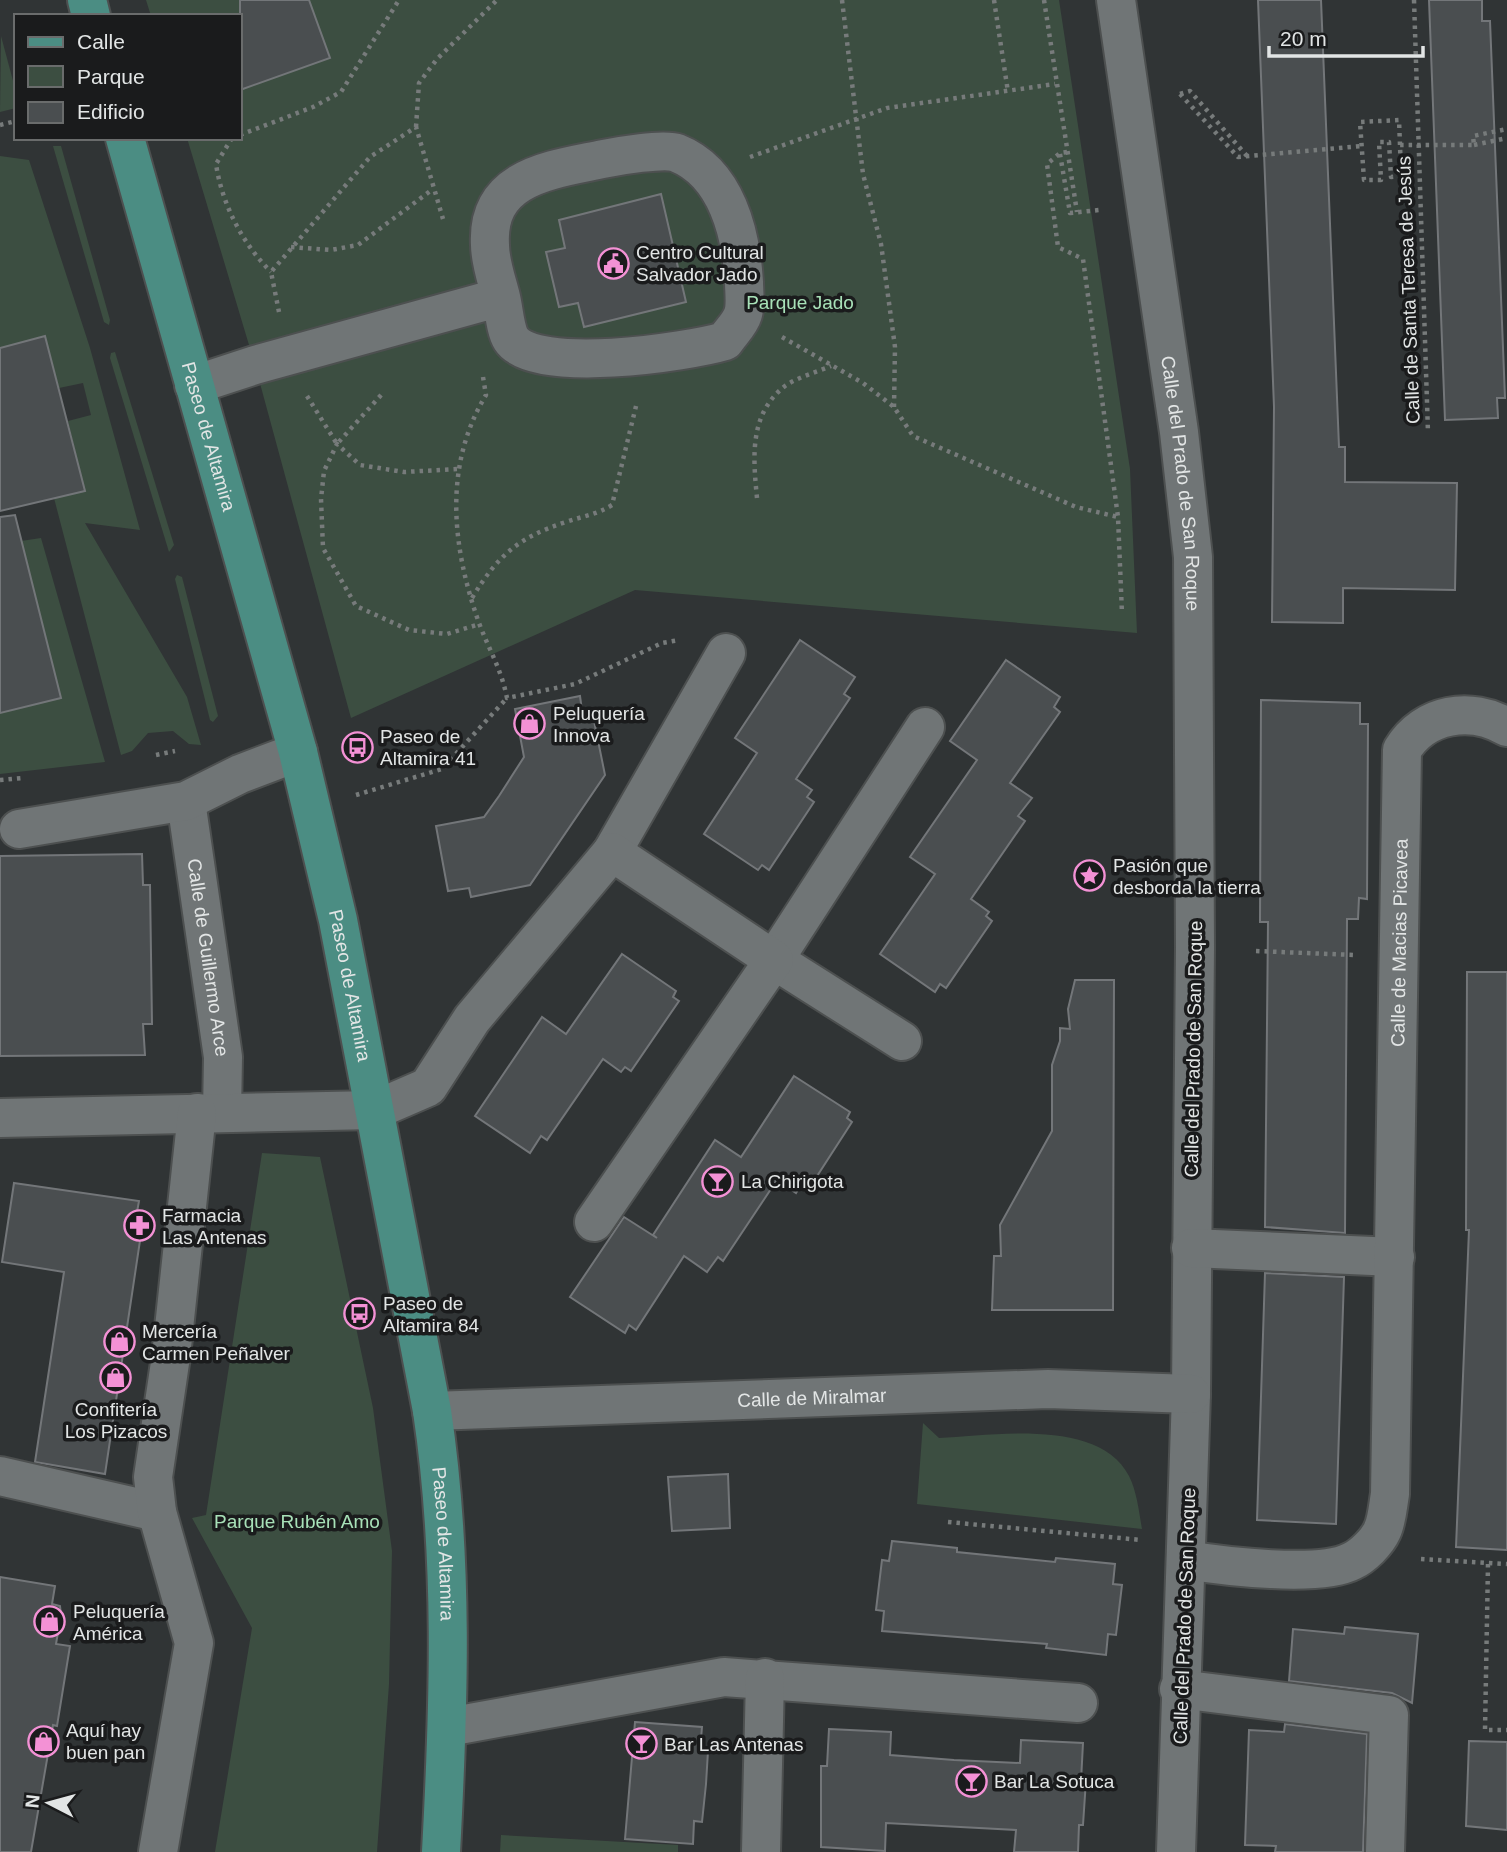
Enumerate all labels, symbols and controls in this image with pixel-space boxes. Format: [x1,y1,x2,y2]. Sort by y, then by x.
legend [14,14,242,140]
scale bar [1269,14,1423,58]
text: 20 m [1280,27,1327,50]
text: Calle [77,30,125,53]
text: Parque [77,65,145,88]
text: Edificio [77,100,145,123]
street label: Calle de Santa Teresa de Jesús [1393,156,1424,424]
place label: Centro Cultural Salvador Jado [636,242,764,285]
public building icon: Centro Cultural Salvador Jado [596,246,630,280]
park label: Parque Jado [746,292,854,313]
street label: Calle del Prado de San Roque [1157,354,1203,611]
street label: Paseo de Altamira [178,359,240,514]
place label: Peluquería Innova [553,703,645,746]
shop icon: Peluquería Innova [513,707,547,741]
place label: Paseo de Altamira 41 [380,726,476,769]
bus stop icon: Paseo de Altamira 41 [340,730,374,764]
street label: Calle de Macias Picavea [1387,838,1412,1047]
place label: Pasión que desborda la tierra [1113,855,1261,898]
street label: Calle de Guillermo Arce [183,857,233,1058]
place icon: Pasión que desborda la tierra [1073,859,1107,893]
street label: Paseo de Altamira [325,907,375,1063]
street label: Calle del Prado de San Roque [1181,921,1206,1178]
bar icon: La Chirigota [701,1164,735,1198]
place label: La Chirigota [741,1171,844,1192]
place label: Farmacia Las Antenas [162,1205,267,1248]
pharmacy icon: Farmacia Las Antenas [122,1209,156,1243]
place label: Paseo de Altamira 84 [383,1293,480,1336]
bus stop icon: Paseo de Altamira 84 [343,1297,377,1331]
place label: Mercería Carmen Peñalver [142,1321,291,1364]
shop icon: Mercería Carmen Peñalver [102,1325,136,1359]
shop icon: Confitería Los Pizacos [99,1361,133,1395]
street label: Calle de Miralmar [737,1385,887,1411]
place label: Confitería Los Pizacos [65,1399,167,1442]
street label: Paseo de Altamira [428,1466,458,1621]
street label: Calle del Prado de San Roque [1170,1487,1199,1745]
park label: Parque Rubén Amo [214,1511,380,1532]
place label: Peluquería América [73,1601,165,1644]
shop icon: Peluquería América [33,1605,67,1639]
place label: Aquí hay buen pan [66,1720,145,1763]
shop icon: Aquí hay buen pan [26,1724,60,1758]
bar icon: Bar Las Antenas [624,1727,658,1761]
place label: Bar Las Antenas [664,1734,803,1755]
bar icon: Bar La Sotuca [954,1764,988,1798]
north arrow [14,1768,84,1838]
place label: Bar La Sotuca [994,1771,1115,1792]
text: N [21,1793,44,1809]

